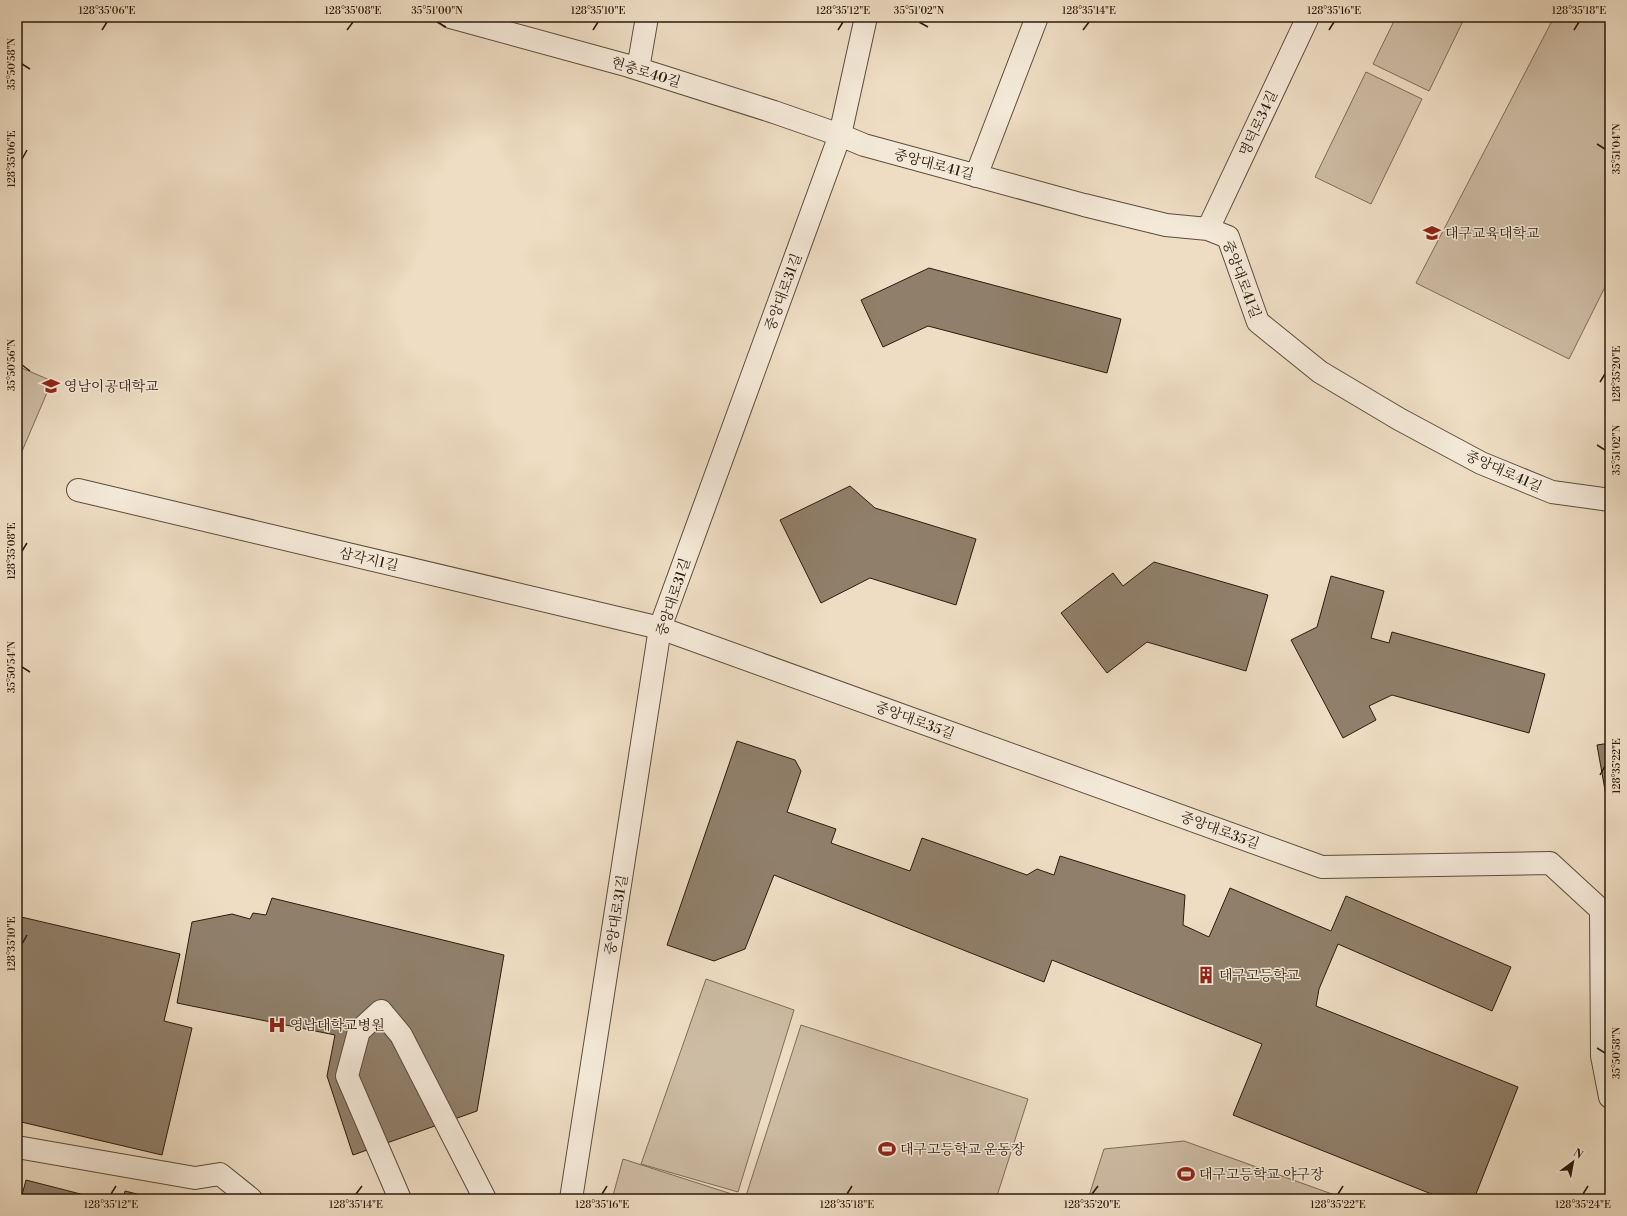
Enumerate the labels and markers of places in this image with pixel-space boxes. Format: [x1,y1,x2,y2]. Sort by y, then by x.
school or university icon: 대구교육대학교 [1422,223,1442,243]
place label: 대구교육대학교 [1445,225,1540,243]
school or university icon: 영남이공대학교 [41,376,61,396]
place label: 영남이공대학교 [64,378,159,396]
building icon: 대구고등학교 [1196,965,1216,985]
place label: 대구고등학교 [1219,967,1301,985]
hospital icon: 영남대학교병원 [267,1015,287,1035]
place label: 영남대학교병원 [290,1017,385,1035]
sports icon: 대구고등학교 운동장 [877,1139,897,1159]
place label: 대구고등학교 운동장 [900,1141,1025,1159]
sports icon: 대구고등학교 야구장 [1176,1164,1196,1184]
place label: 대구고등학교 야구장 [1199,1166,1324,1184]

